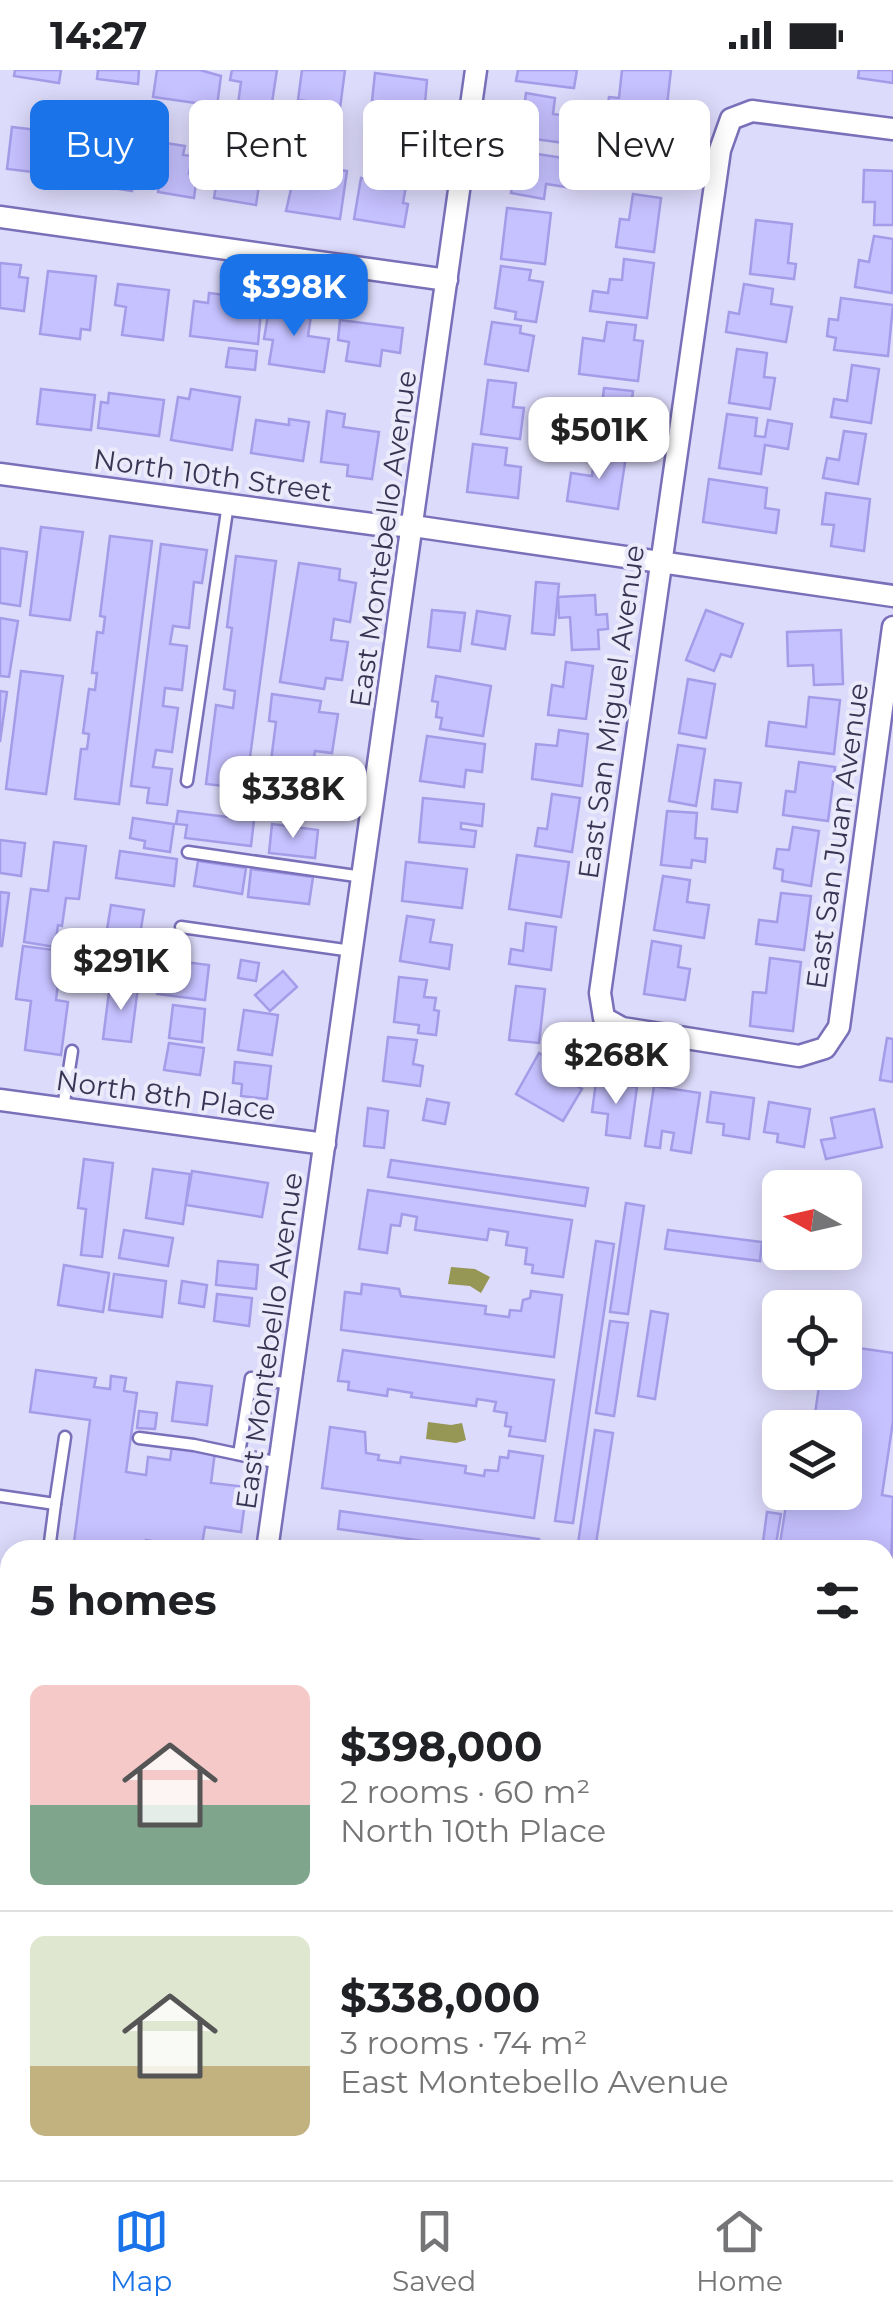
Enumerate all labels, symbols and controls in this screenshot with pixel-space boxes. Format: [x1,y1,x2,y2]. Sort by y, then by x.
text: 14:27 [50,12,147,59]
chip: Buy [30,100,169,190]
chip: Rent [189,100,343,190]
chip: Filters [363,100,539,190]
chip: New [559,100,710,190]
pin: $398K [224,254,364,339]
text: $398K [242,267,346,306]
street label: East Montebello Avenue [343,368,423,710]
pin: $501K [529,397,669,482]
text: $501K [550,410,648,449]
street label: North 10th Street [91,441,335,509]
street label: East San Miguel Avenue [571,543,651,881]
street label: East San Juan Avenue [799,681,875,991]
pin: $338K [223,756,363,841]
text: $338K [242,769,344,808]
pin: $291K [51,928,191,1013]
text: $291K [73,941,169,980]
pin: $268K [546,1022,686,1107]
text: $268K [564,1035,668,1074]
street label: North 8th Place [54,1063,278,1127]
street label: East Montebello Avenue [229,1170,309,1512]
north arrow [762,1170,862,1270]
map controls [762,1170,862,1510]
button: locate [762,1290,862,1390]
button: layers [762,1410,862,1510]
icon: filters [810,1573,865,1628]
text: 5 homes [30,1574,217,1626]
text: $398,000 [340,1720,542,1772]
icon: home [110,1725,230,1845]
text: 2 rooms · 60 m² [340,1772,590,1811]
text: North 10th Place [340,1811,606,1850]
text: $338,000 [340,1971,540,2023]
icon: home [110,1976,230,2096]
text: 3 rooms · 74 m² [340,2023,587,2062]
text: East Montebello Avenue [340,2062,728,2101]
tab: Map [110,2204,172,2298]
tab: Saved [392,2204,476,2298]
tab: Home [696,2204,783,2298]

